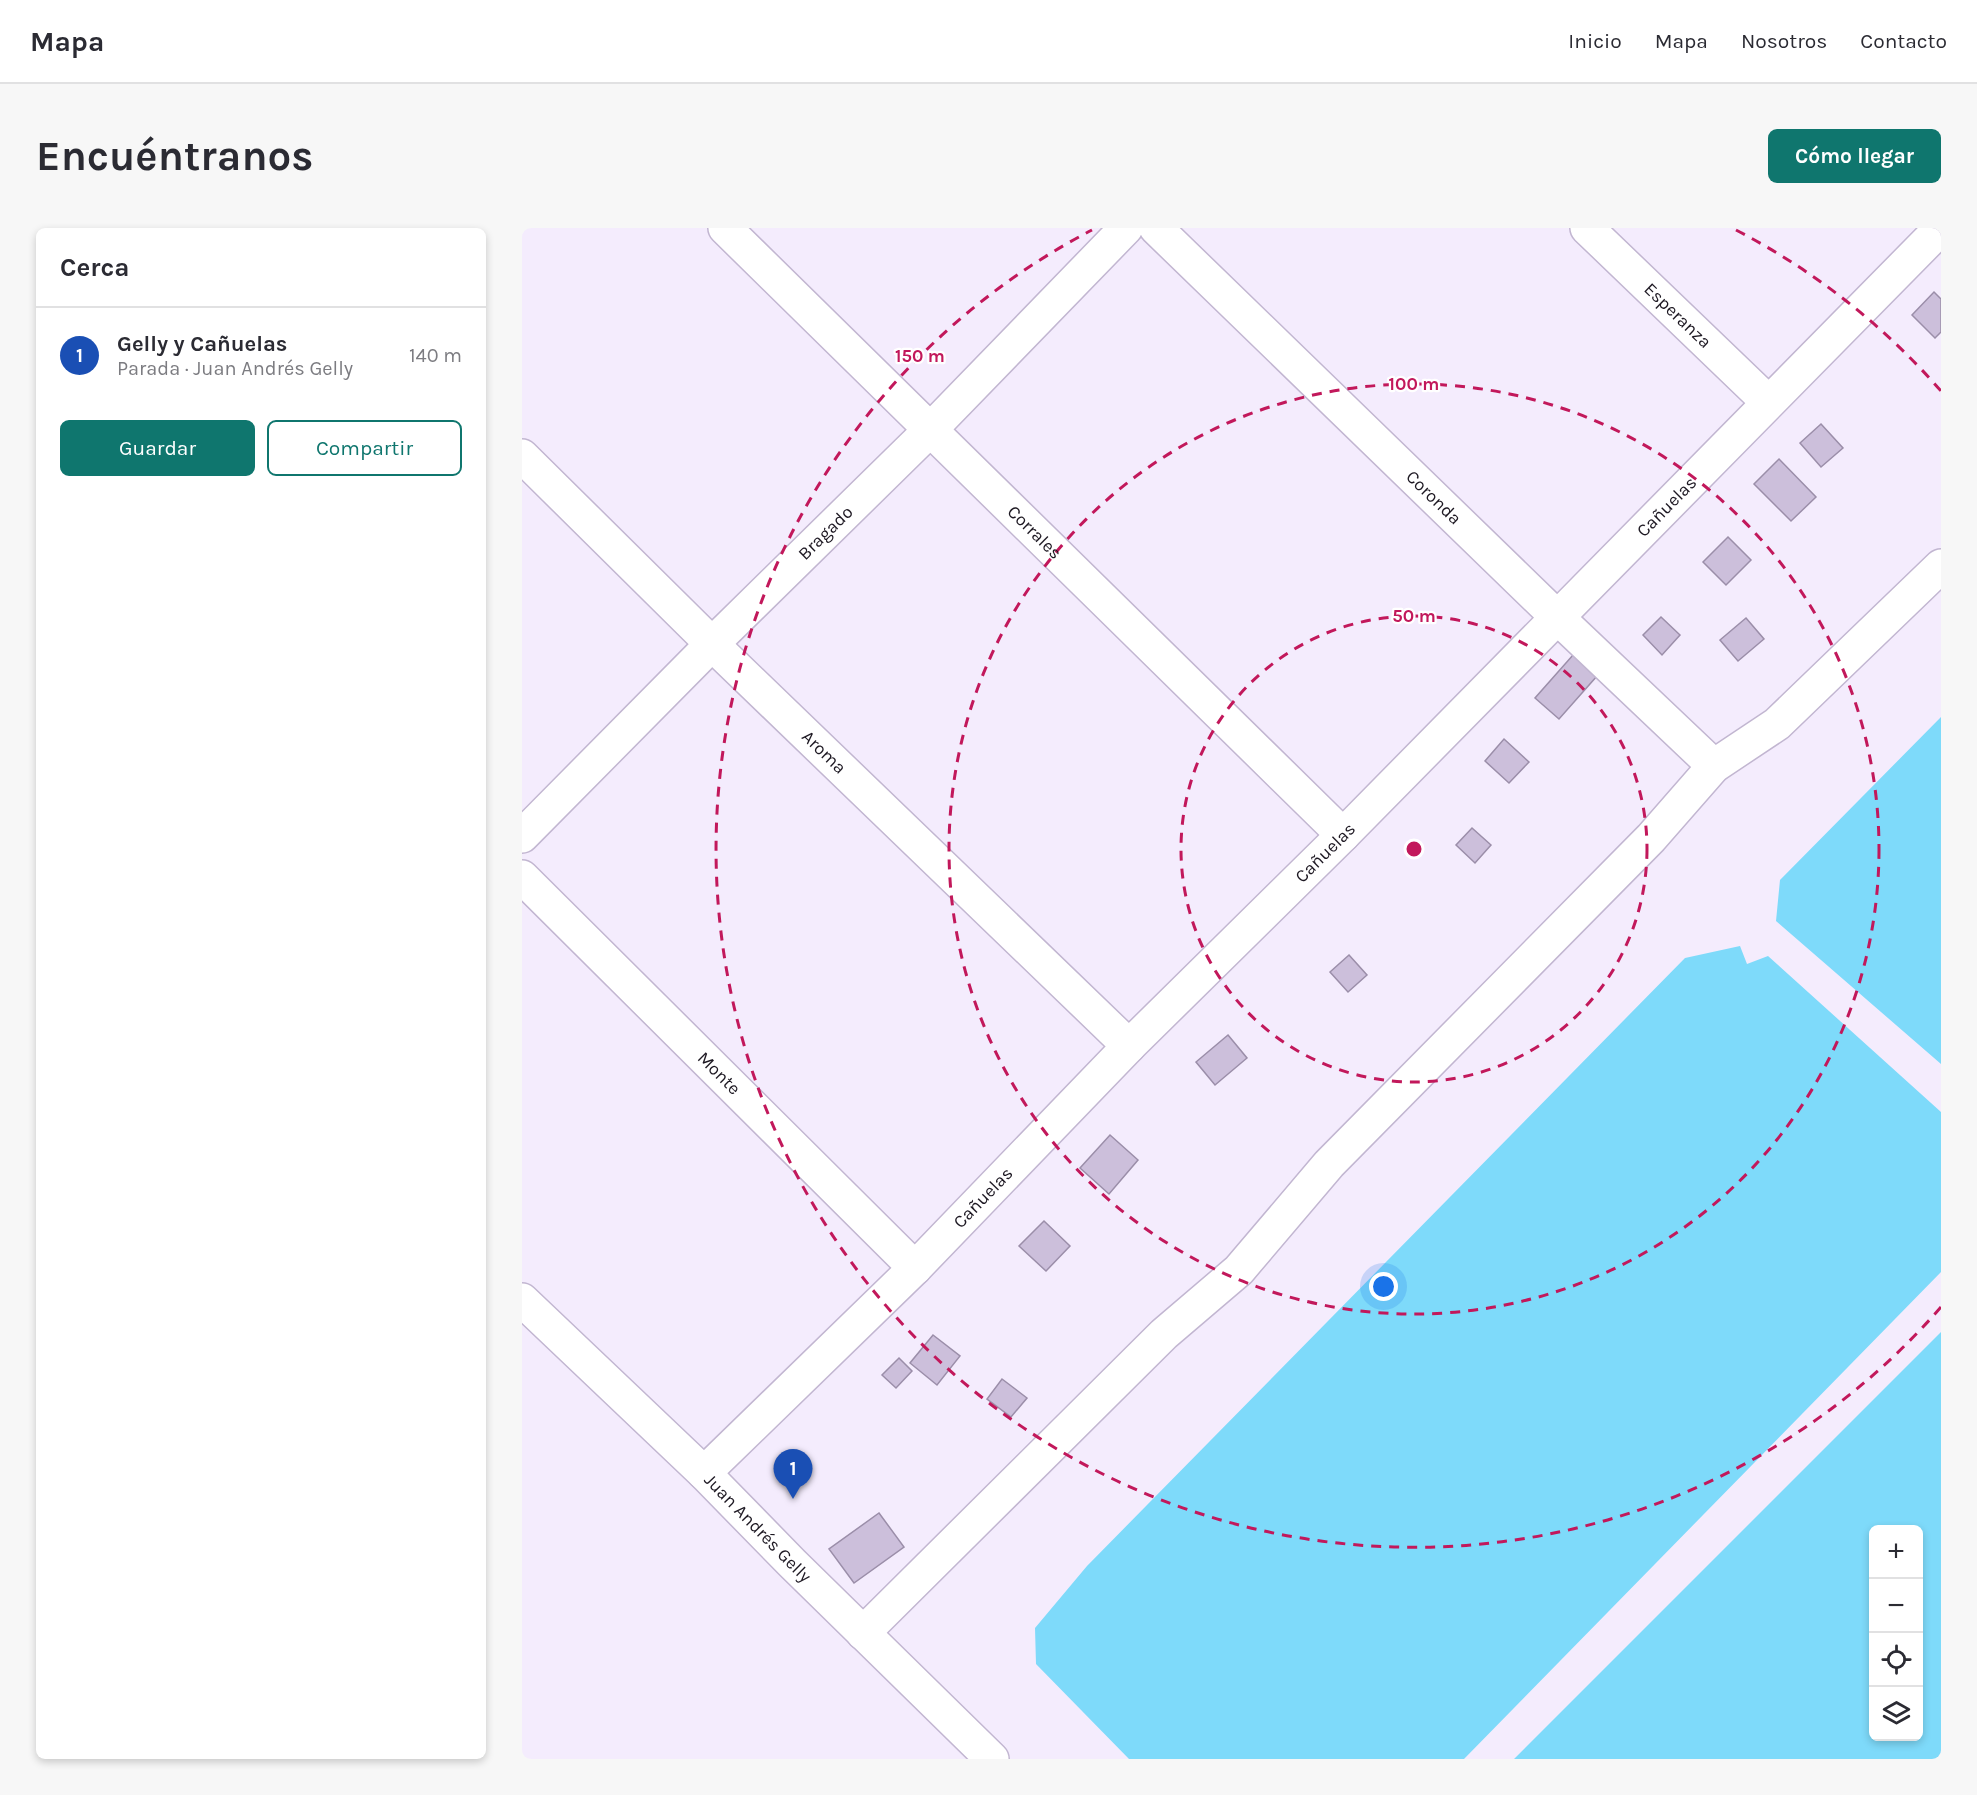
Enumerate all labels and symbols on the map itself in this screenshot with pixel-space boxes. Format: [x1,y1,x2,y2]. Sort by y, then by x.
street label: Esperanza [1640,278,1716,353]
text: 150 m [895,345,945,367]
text: 100 m [1389,373,1439,395]
street label: Coronda [1401,466,1466,529]
street label: Cañuelas [1632,472,1701,542]
street label: Bragado [793,501,857,564]
street label: Corrales [1003,501,1066,564]
text: 50 m [1392,605,1436,627]
street label: Aroma [797,726,851,779]
street label: Cañuelas [1290,818,1360,887]
centre of rings [1404,839,1424,859]
street label: Monte [693,1047,745,1099]
street label: Cañuelas [948,1162,1017,1233]
your location [1369,1272,1398,1301]
pin: 1 [774,1450,812,1499]
street label: Juan Andrés Gelly [700,1469,817,1587]

